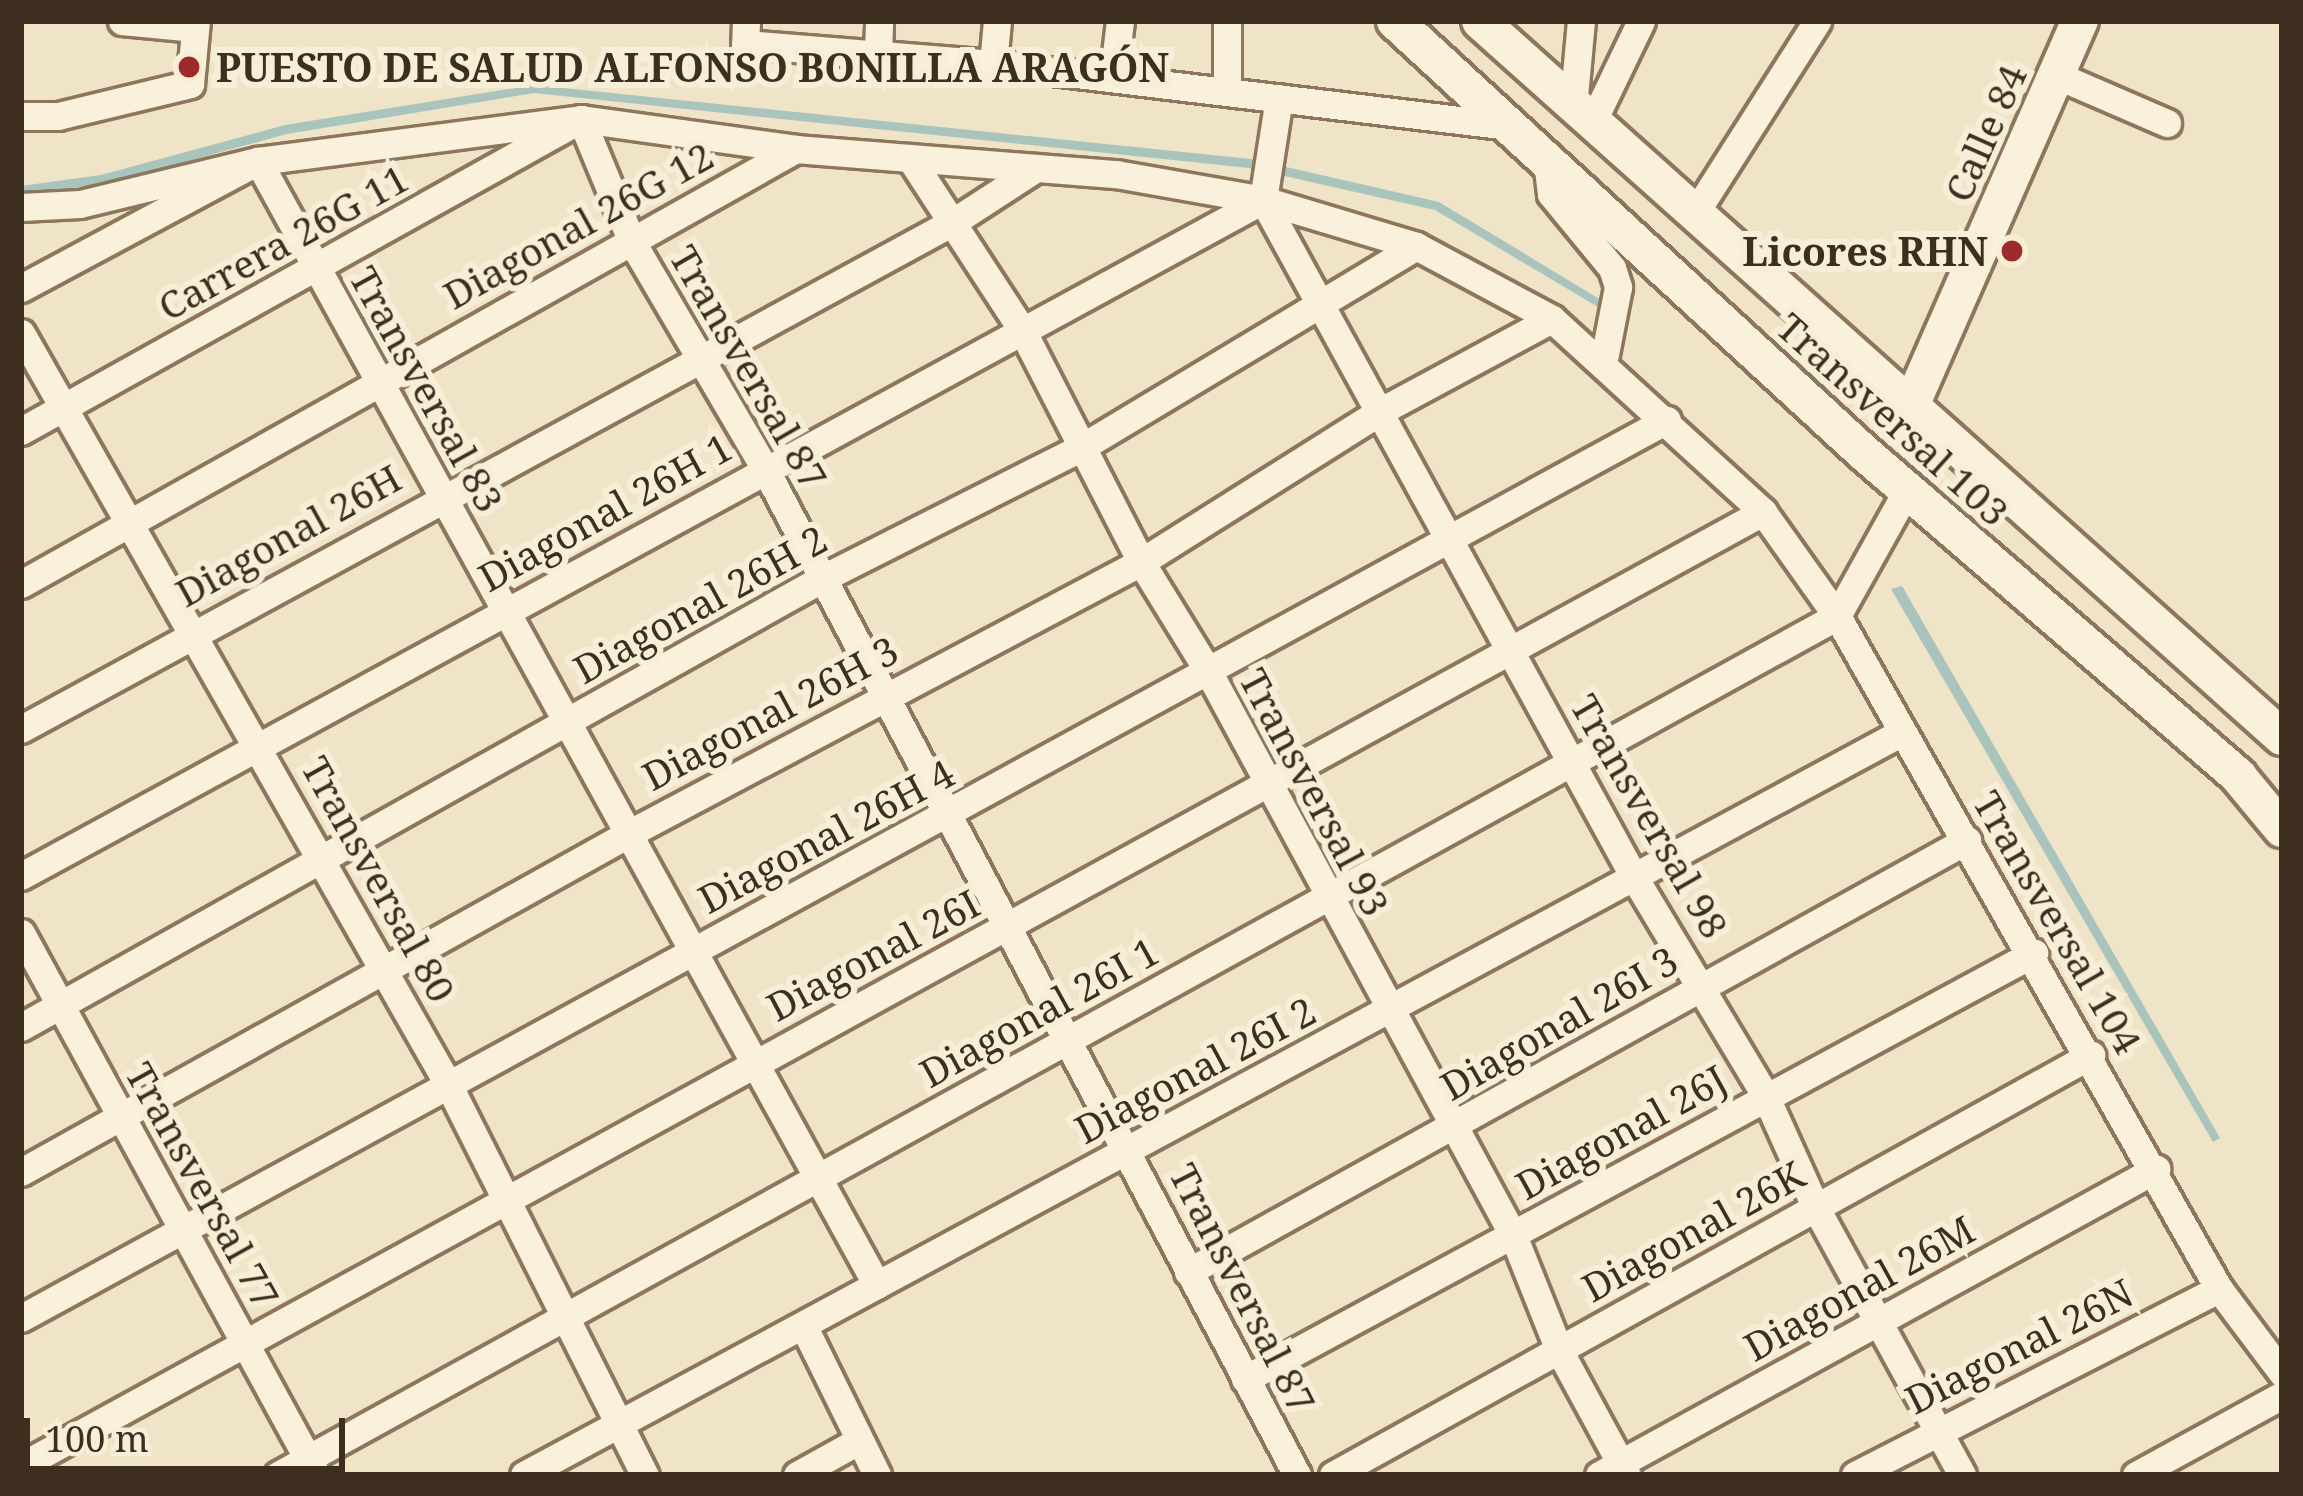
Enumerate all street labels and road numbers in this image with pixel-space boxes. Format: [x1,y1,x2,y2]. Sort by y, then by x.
street label: Calle 84 [1934,57,2036,209]
street label: Diagonal 26G 12 [435,132,721,318]
street label: Carrera 26G 11 [150,154,416,330]
street label: Transversal 87 [660,237,838,497]
street label: Transversal 83 [340,258,514,520]
street label: Transversal 103 [1768,303,2018,535]
street label: Diagonal 26H 1 [470,423,740,601]
street label: Diagonal 26H [167,454,409,616]
street label: Diagonal 26H 2 [565,515,835,693]
street label: Diagonal 26H 3 [634,626,906,800]
street label: Transversal 93 [1230,660,1400,924]
street label: Transversal 98 [1561,686,1739,946]
street label: Transversal 80 [292,748,466,1010]
street label: Diagonal 26H 4 [690,749,962,923]
street label: Transversal 104 [1964,782,2152,1062]
street label: Diagonal 26I [759,880,987,1030]
street label: Diagonal 26I 1 [912,927,1166,1097]
street label: Diagonal 26I 3 [1432,936,1686,1110]
street label: Diagonal 26I 2 [1067,987,1323,1153]
street label: Transversal 77 [116,1054,290,1316]
street label: Diagonal 26J [1508,1055,1734,1209]
street label: Diagonal 26K [1574,1151,1812,1311]
street label: Transversal 87 [1160,1156,1326,1420]
street label: Diagonal 26M [1736,1206,1982,1370]
street label: Diagonal 26N [1897,1269,2141,1423]

